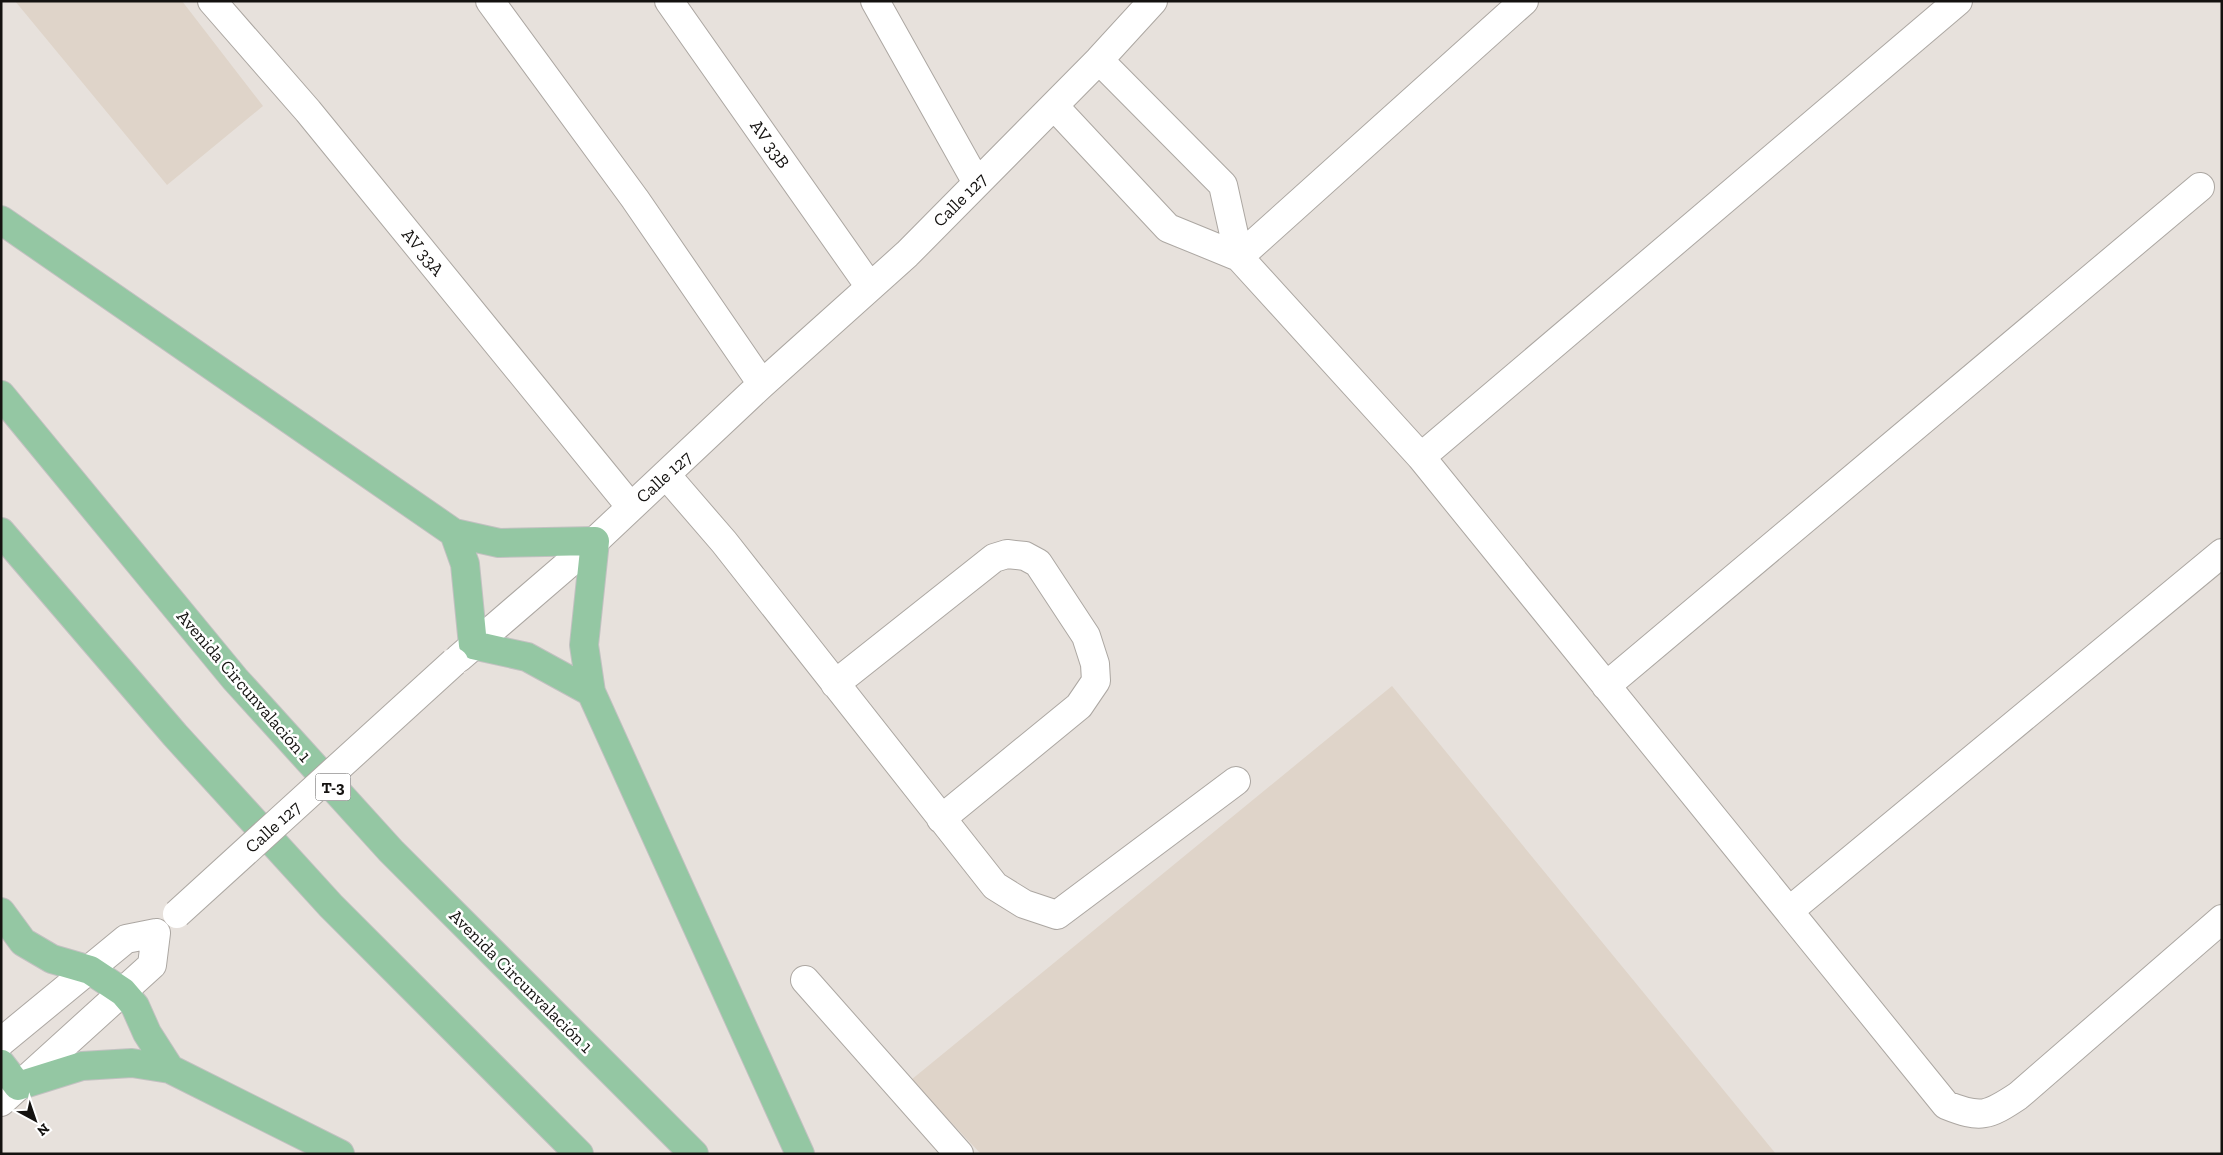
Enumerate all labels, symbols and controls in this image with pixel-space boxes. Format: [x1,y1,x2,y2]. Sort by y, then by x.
street label: AV 33B [745,116,795,173]
street label: Calle 127 [928,168,992,232]
street label: AV 33A [397,224,449,280]
street label: Calle 127 [632,446,697,508]
street label: Avenida Circunvalación 1 [172,606,316,766]
road number: T-3 [316,774,350,800]
street label: Calle 127 [241,796,306,858]
street label: Avenida Circunvalación 1 [445,905,597,1057]
north arrow [10,1095,60,1145]
text: N [33,1120,53,1140]

